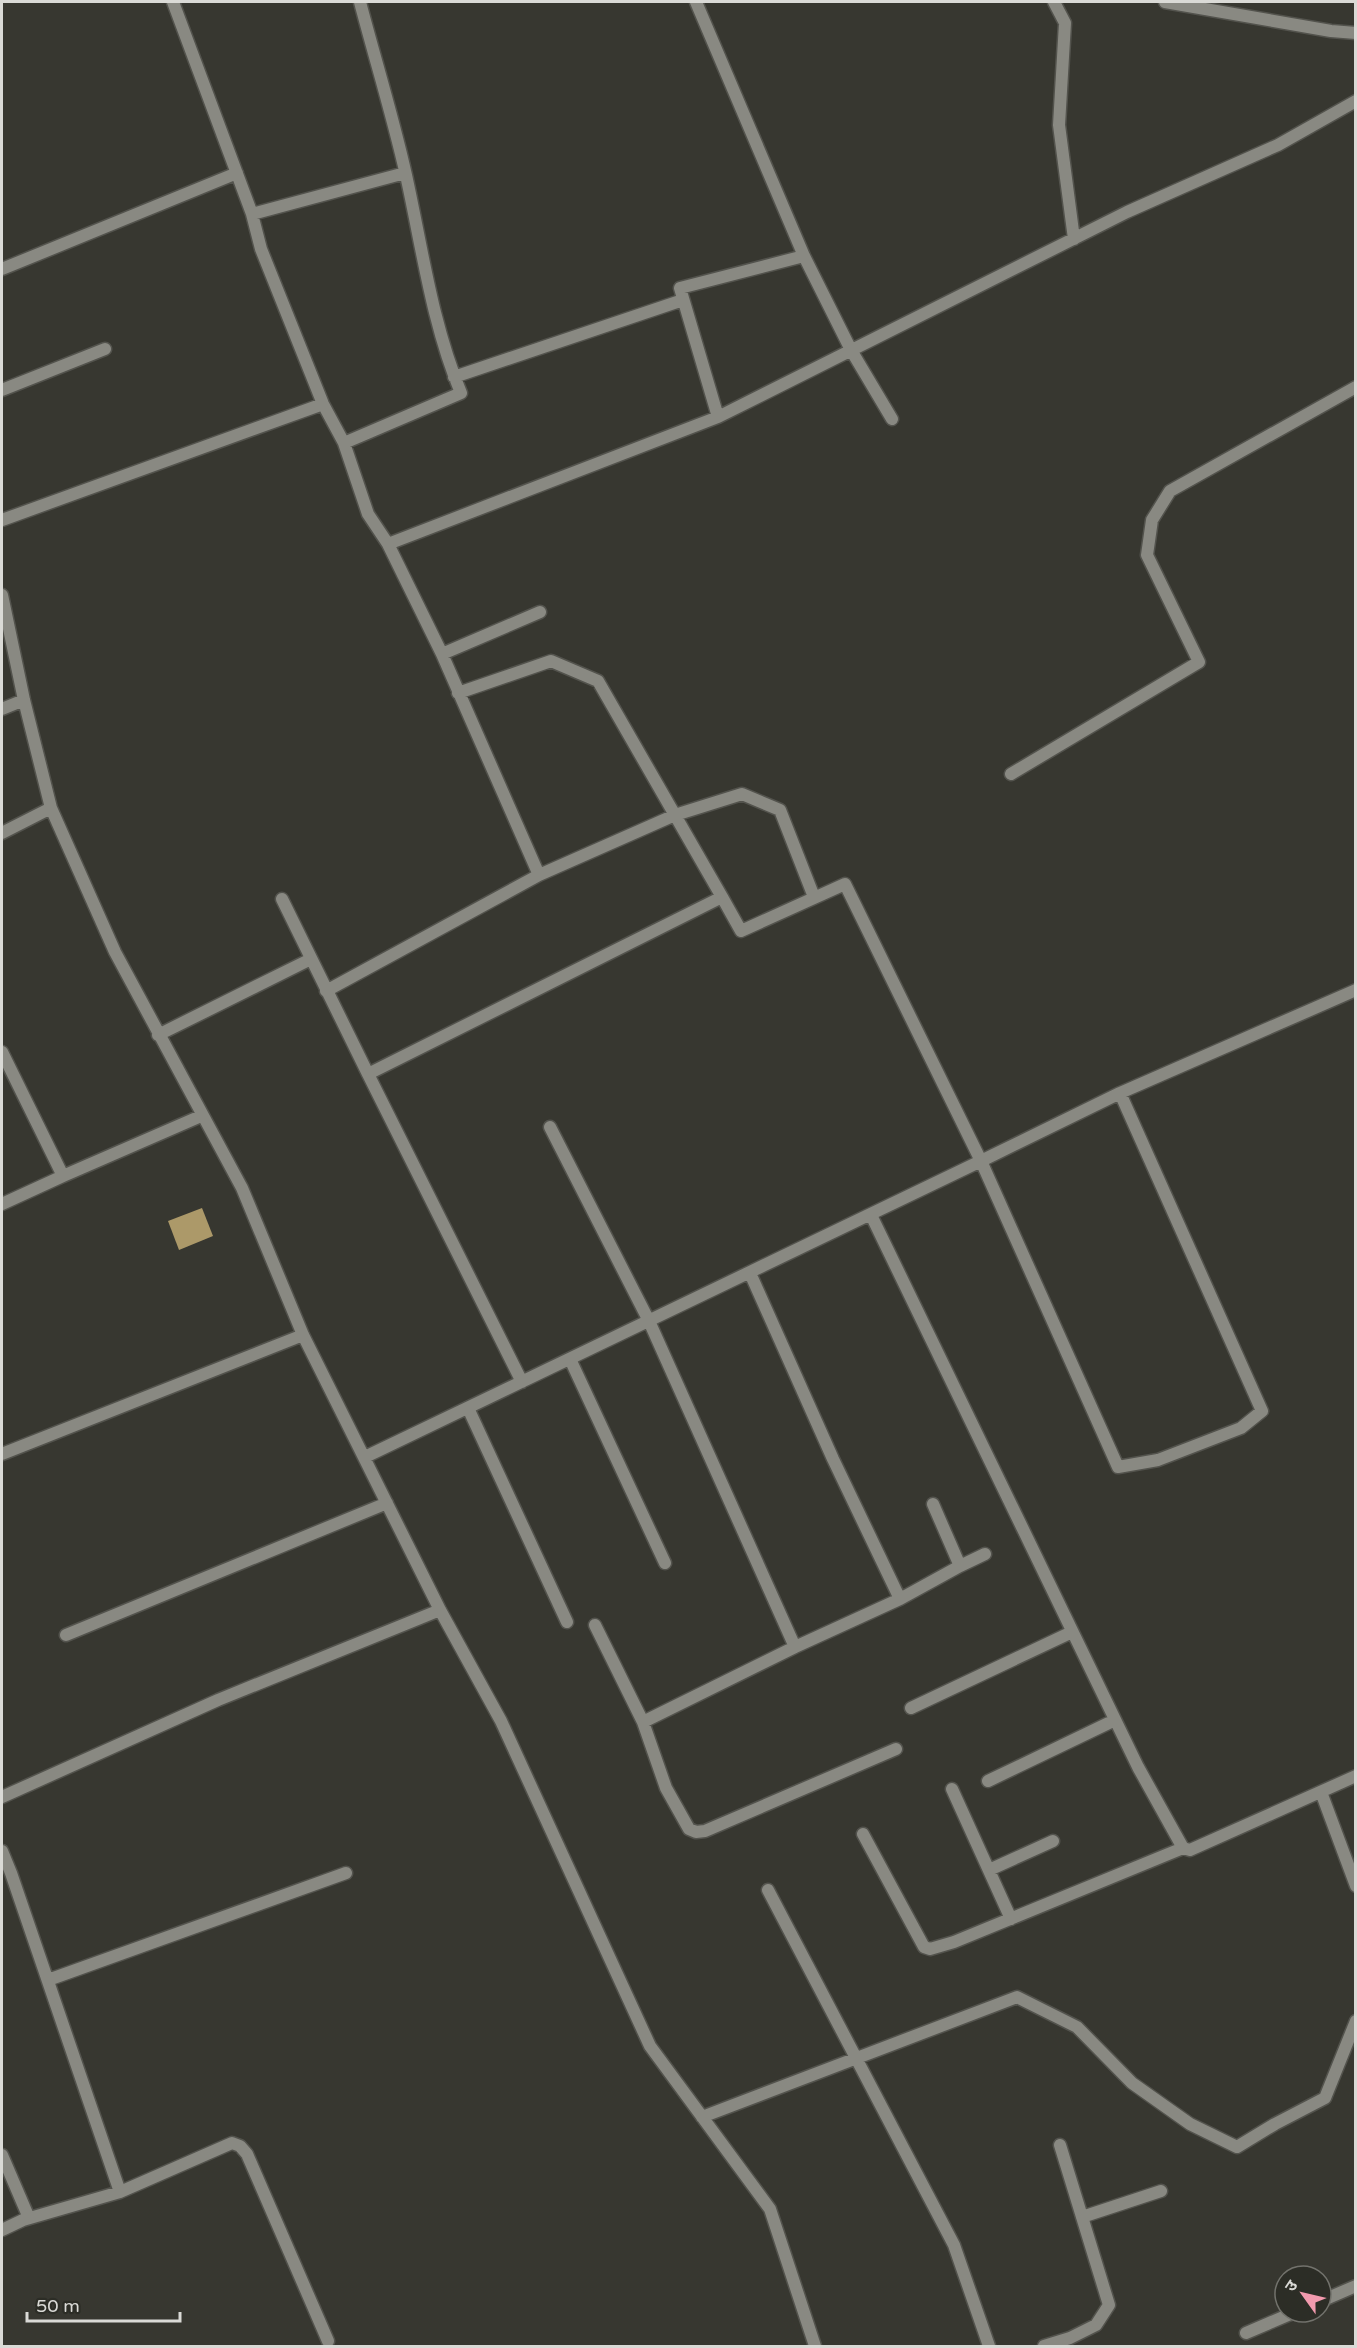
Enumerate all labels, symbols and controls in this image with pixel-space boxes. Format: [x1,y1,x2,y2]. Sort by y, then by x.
north arrow [1273,2264,1333,2324]
text: उ [1280,2276,1303,2296]
scale bar [27,2285,180,2323]
text: 50 m [36,2295,80,2317]

